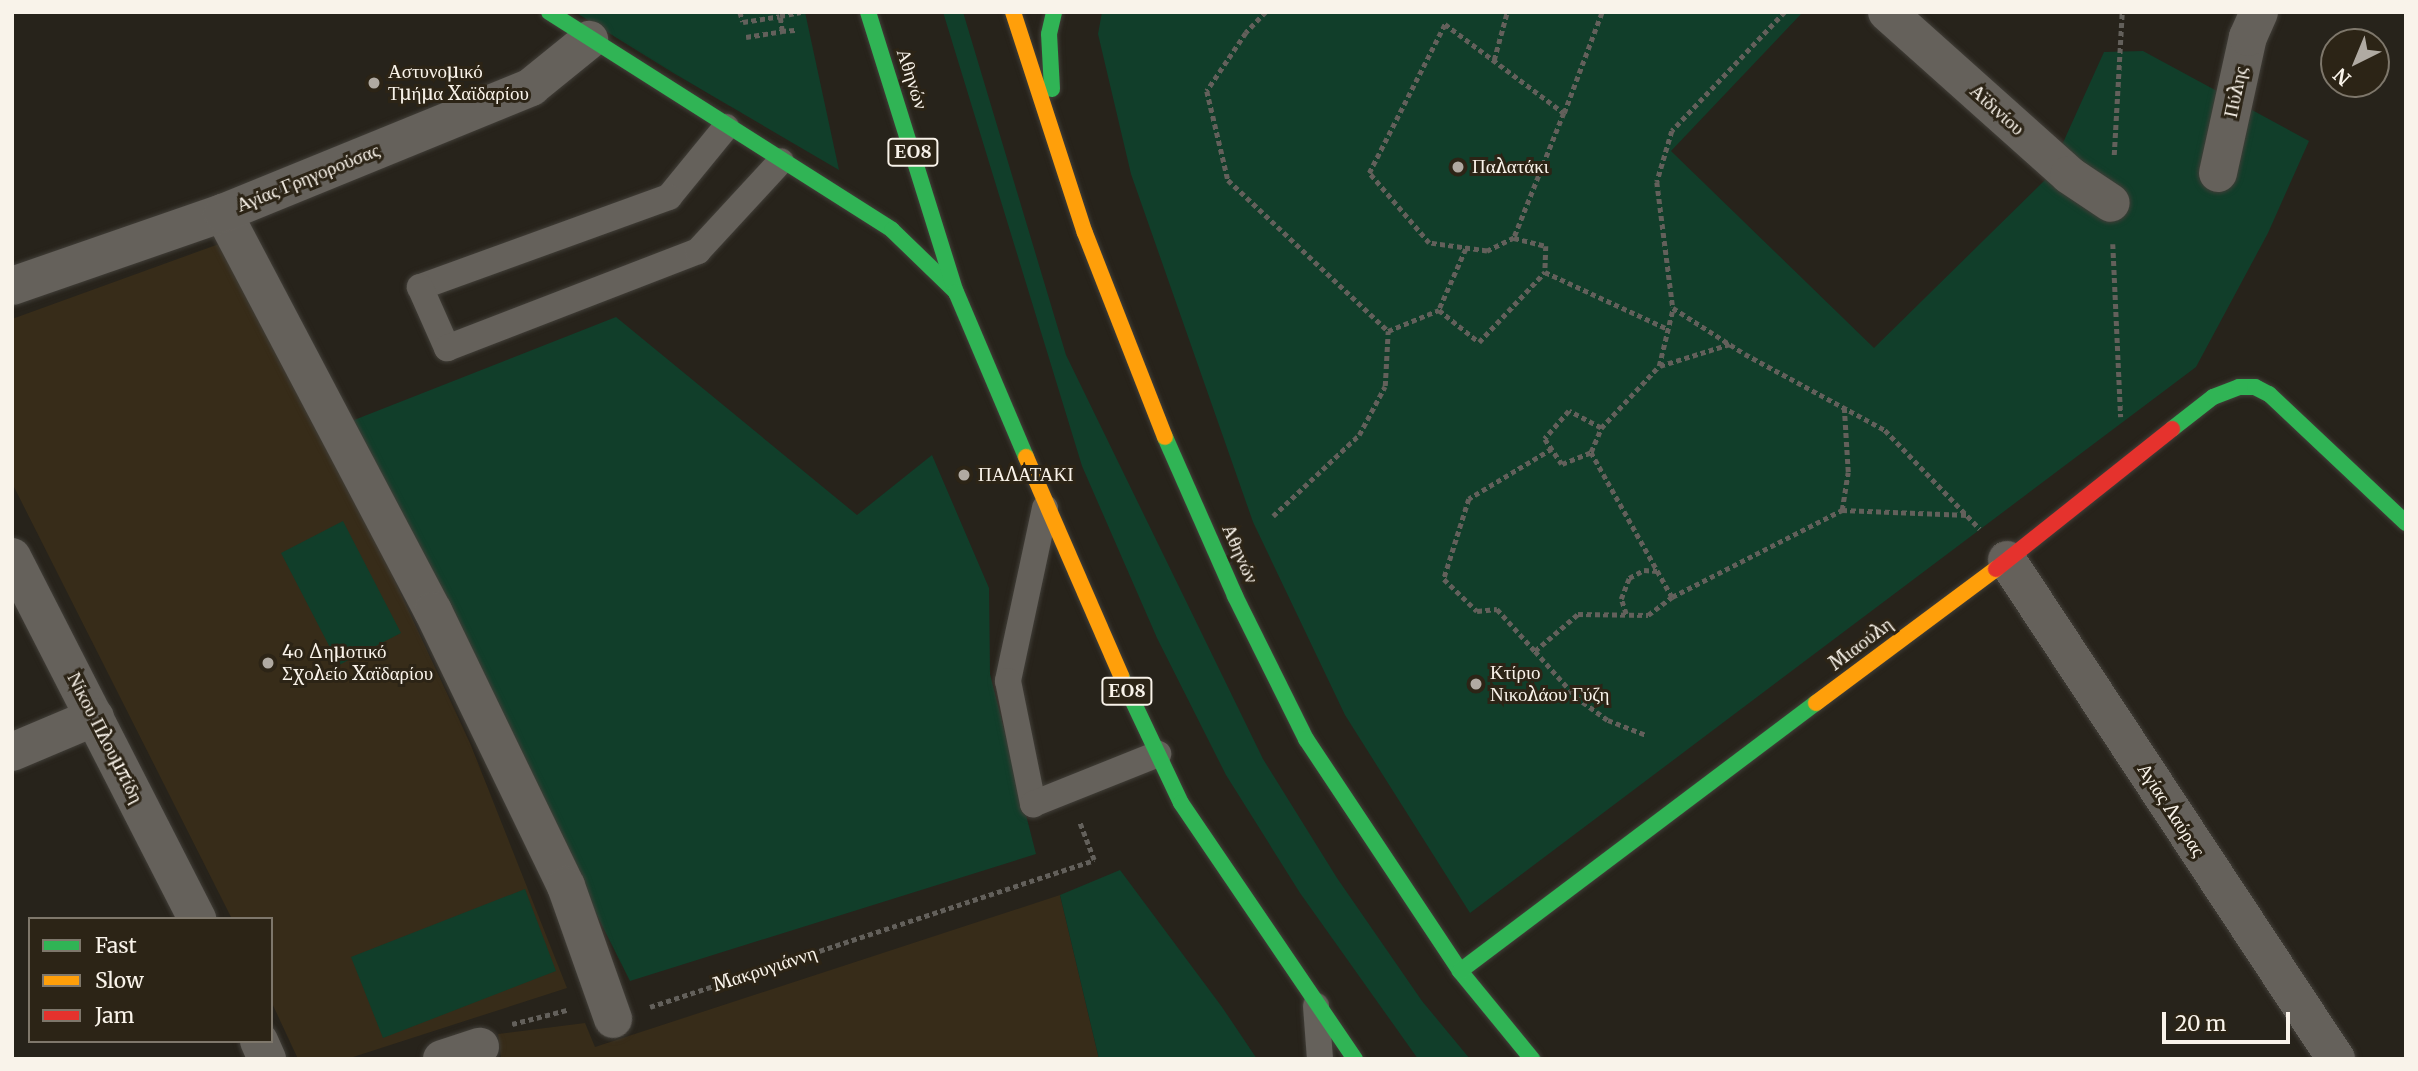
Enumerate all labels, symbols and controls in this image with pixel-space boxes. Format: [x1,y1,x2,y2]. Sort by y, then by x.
north arrow [2320,28,2390,98]
street label: Αθηνών [892,46,932,112]
place label: Αστυνομικό Τμήμα Χαϊδαρίου [388,61,529,105]
text: N [2328,63,2356,91]
street label: Πύλης [2219,64,2253,120]
marker: Αστυνομικό Τμήμα Χαϊδαρίου [366,75,382,91]
street label: Αϊδινίου [1965,80,2029,140]
road number: ΕΟ8 [887,138,939,167]
street label: Αγίας Γρηγορούσας [233,139,383,217]
place label: Παλατάκι [1472,156,1549,178]
marker: Παλατάκι [1450,159,1466,175]
place label: ΠΑΛΑΤΑΚΙ [978,464,1074,486]
marker: ΠΑΛΑΤΑΚΙ [956,467,972,483]
street label: Αθηνών [1217,521,1263,587]
street label: Μιαούλη [1825,613,1897,675]
place label: 4ο Δημοτικό Σχολείο Χαϊδαρίου [282,641,433,685]
marker: 4ο Δημοτικό Σχολείο Χαϊδαρίου [260,655,276,671]
place label: Κτίριο Νικολάου Γύζη [1490,662,1609,706]
street label: Νίκου Πλουμπίδη [62,669,148,807]
road number: ΕΟ8 [1101,676,1153,706]
marker: Κτίριο Νικολάου Γύζη [1468,676,1484,692]
street label: Αγίας Λαύρας [2132,759,2210,861]
legend [28,917,273,1043]
text: Fast [95,932,137,959]
street label: Μακρυγιάννη [710,941,820,997]
text: Slow [95,967,144,994]
scale bar [2166,998,2294,1042]
text: Jam [95,1002,134,1029]
text: 20 m [2175,1010,2226,1037]

